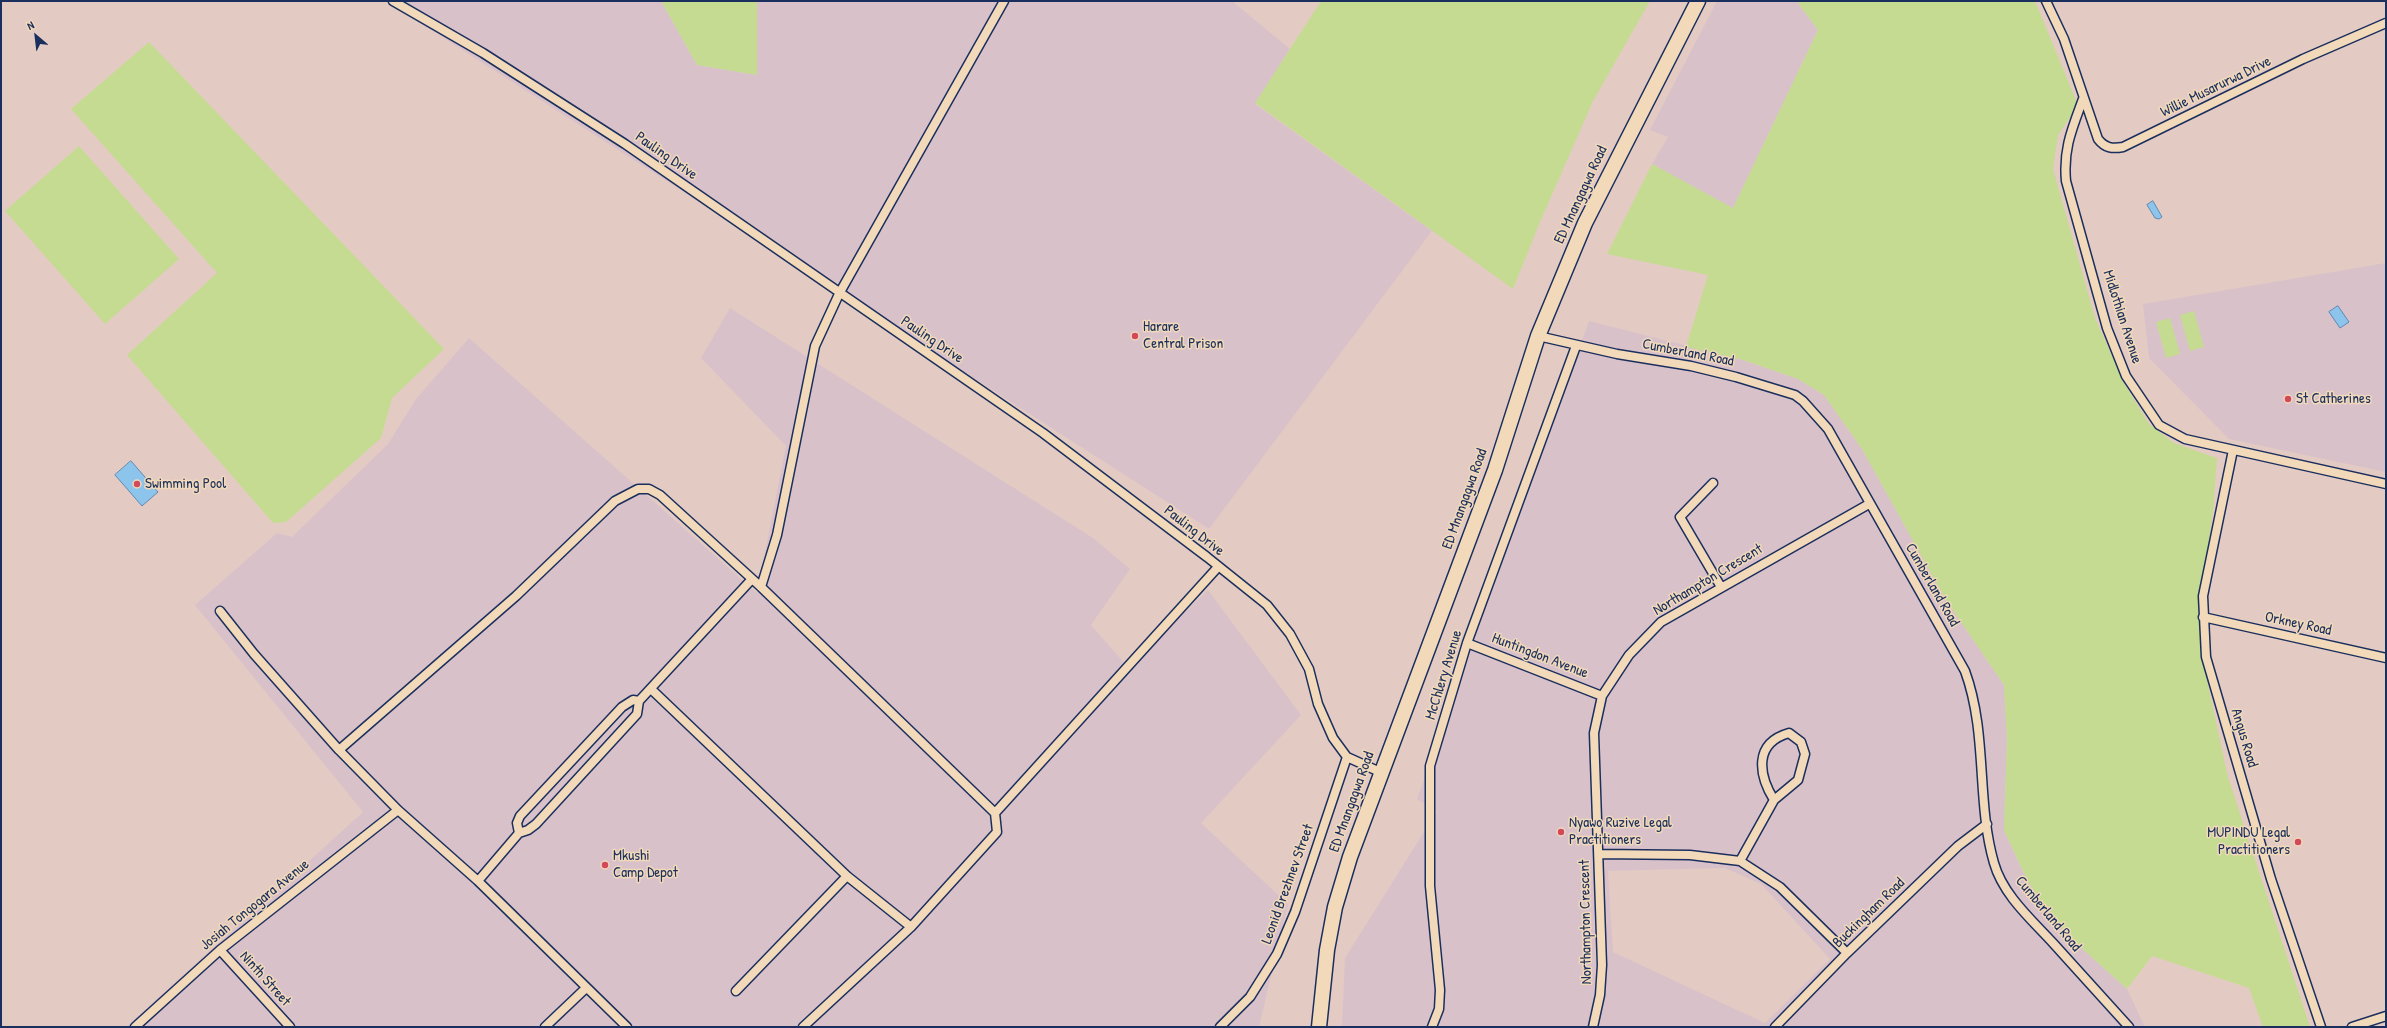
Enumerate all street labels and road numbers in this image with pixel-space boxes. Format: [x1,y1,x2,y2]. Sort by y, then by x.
street label: Willie Musarurwa Drive [2158,53,2274,121]
street label: Pauling Drive [632,128,700,184]
street label: ED Mnangagwa Road [1551,143,1611,247]
street label: Midlothian Avenue [2098,268,2146,366]
street label: Pauling Drive [897,313,967,367]
street label: Cumberland Road [1641,335,1735,371]
street label: ED Mnangagwa Road [1438,446,1492,552]
street label: Pauling Drive [1160,502,1228,560]
street label: Northampton Crescent [1650,540,1766,620]
street label: Cumberland Road [1901,540,1963,630]
street label: Orkney Road [2263,608,2333,640]
street label: McChlery Avenue [1422,628,1466,722]
street label: Huntingdon Avenue [1489,629,1591,683]
street label: Angus Road [2227,706,2261,770]
street label: ED Mnangagwa Road [1325,749,1379,855]
street label: Leonid Brezhnev Street [1258,822,1318,946]
street label: Josiah Tongogara Avenue [197,856,313,954]
street label: Northampton Crescent [1576,860,1596,984]
street label: Cumberland Road [2011,873,2085,955]
street label: Buckingham Road [1829,874,1909,952]
street label: Ninth Street [236,948,294,1010]

